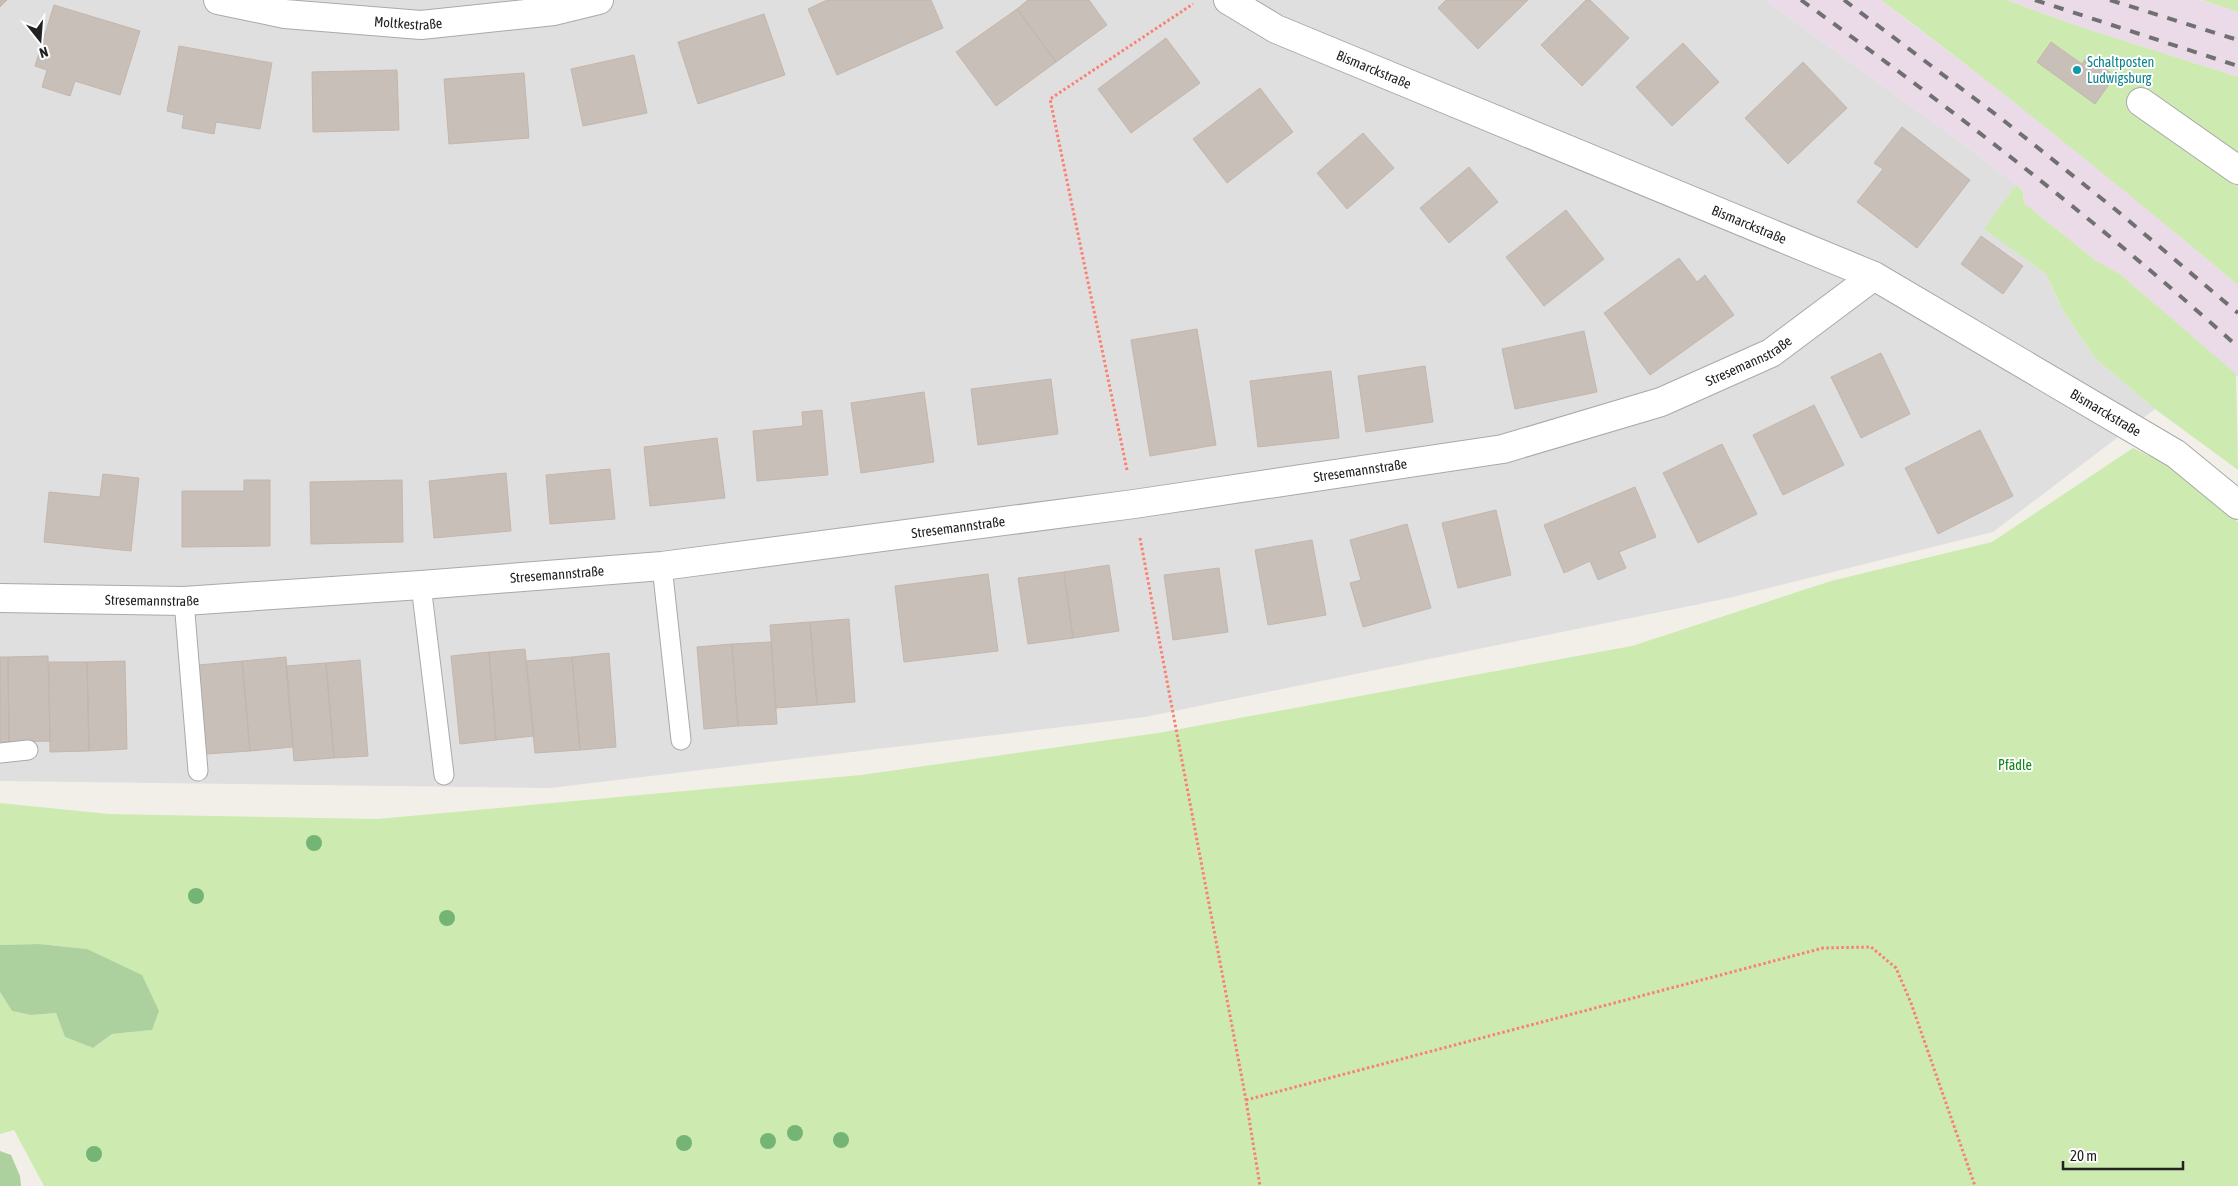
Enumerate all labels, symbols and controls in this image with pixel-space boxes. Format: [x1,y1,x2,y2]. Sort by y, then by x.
street label: Moltkestraße [373,13,443,33]
north arrow [15,15,65,65]
text: N [38,44,50,61]
street label: Bismarckstraße [1334,47,1414,92]
place label: Schaltposten Ludwigsburg [2087,54,2154,86]
marker: Schaltposten Ludwigsburg [2071,64,2083,76]
street label: Bismarckstraße [1709,202,1789,247]
street label: Stresemannstraße [1703,333,1795,389]
street label: Bismarckstraße [2067,386,2144,440]
street label: Stresemannstraße [1312,455,1408,485]
street label: Stresemannstraße [910,513,1006,541]
street label: Stresemannstraße [509,563,605,586]
street label: Stresemannstraße [105,592,200,609]
park label: Pfädle [1998,757,2032,773]
scale bar [2063,1138,2183,1170]
text: 20 m [2070,1147,2097,1164]

